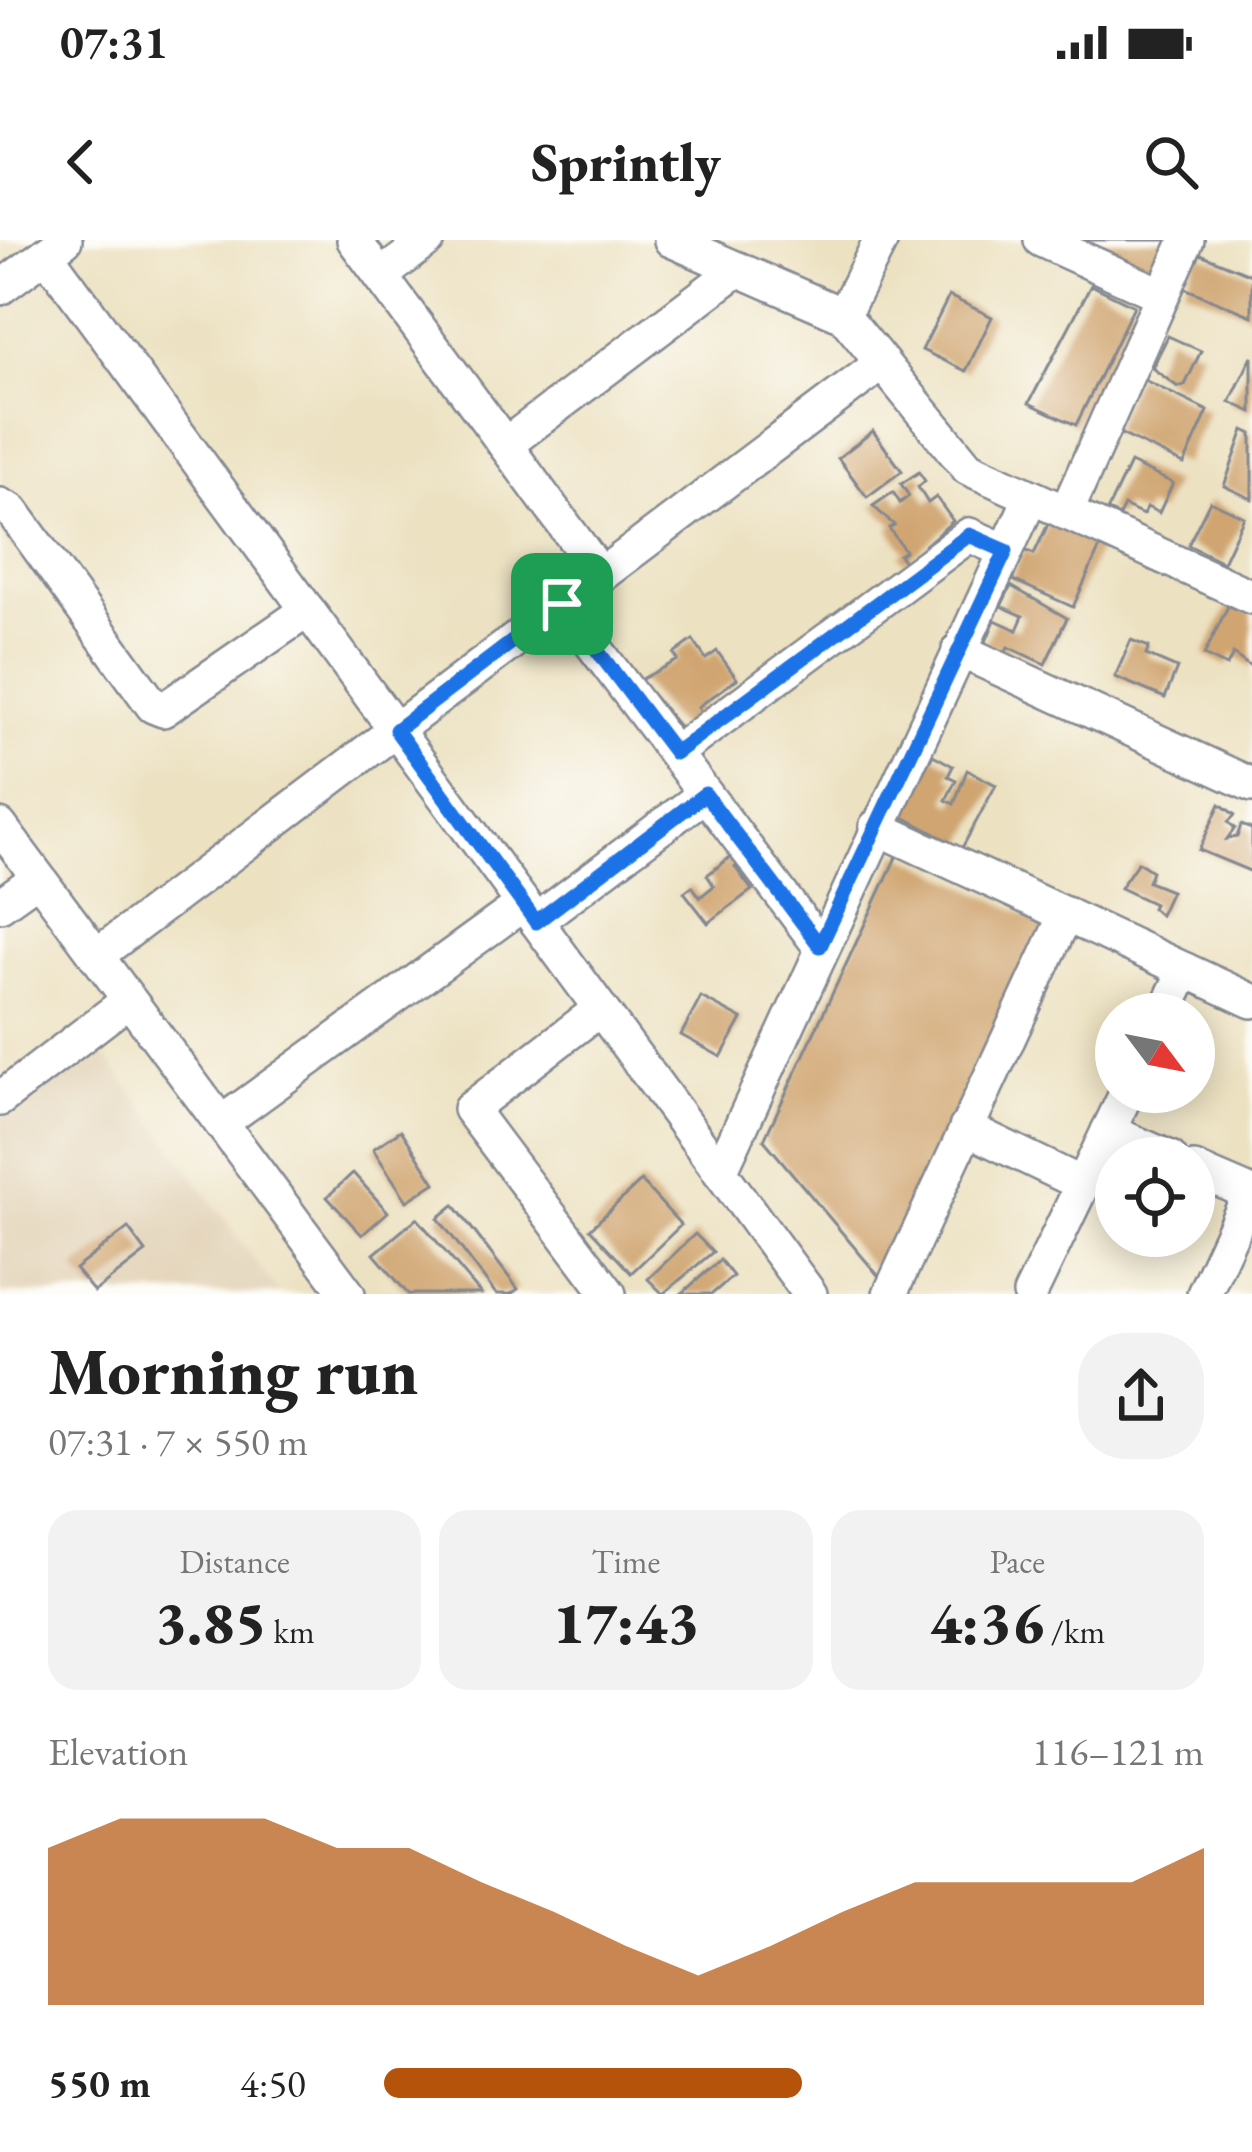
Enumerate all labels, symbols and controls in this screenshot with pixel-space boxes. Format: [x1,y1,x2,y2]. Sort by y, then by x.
text: 07:31 [60,13,168,71]
text: Sprintly [531,127,721,197]
icon: back [48,129,114,195]
icon: search [1138,129,1204,195]
pin [511,553,613,655]
icon: arrive [529,571,595,637]
north arrow [1095,993,1215,1113]
map controls [1095,993,1215,1257]
button: locate [1095,1137,1215,1257]
text: Morning run [48,1328,418,1414]
button: share [1078,1333,1204,1459]
text: 07:31 · 7 × 550 m [48,1416,308,1467]
text: Distance [180,1540,290,1583]
text: Time [592,1540,660,1583]
text: Pace [990,1540,1045,1583]
text: 3.85 [155,1583,267,1661]
text: 17:43 [553,1583,699,1661]
text: 4:36 [930,1583,1044,1661]
text: km [267,1610,315,1653]
text: /km [1044,1610,1105,1653]
text: Elevation [48,1726,188,1777]
text: 116–121 m [1032,1726,1204,1777]
text: 550 m [48,2058,151,2109]
text: 4:50 [240,2058,306,2109]

